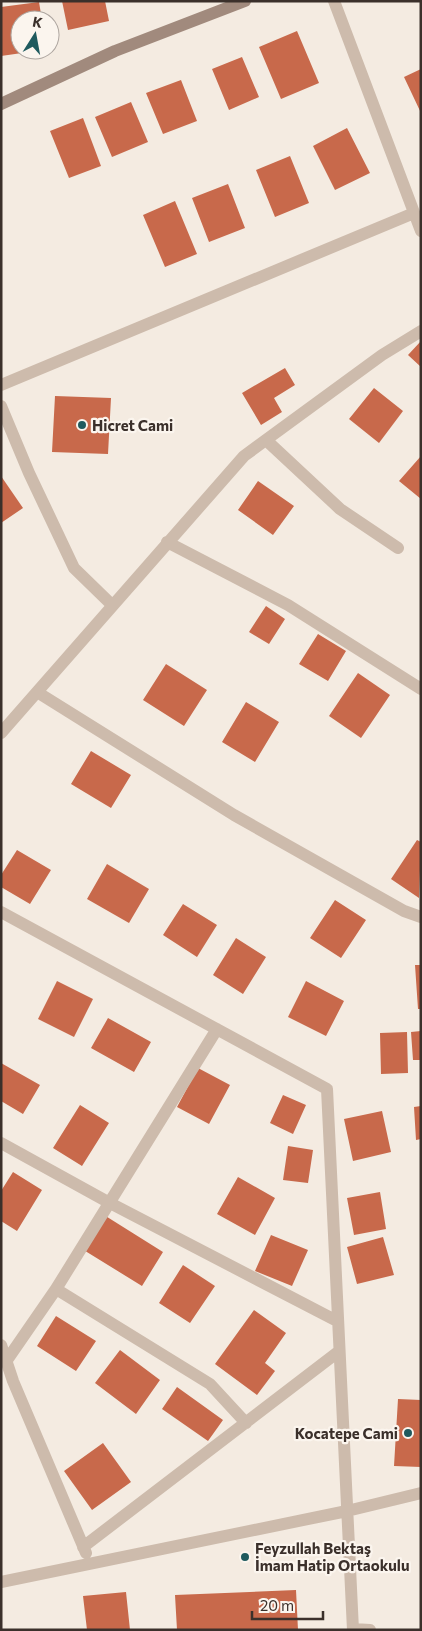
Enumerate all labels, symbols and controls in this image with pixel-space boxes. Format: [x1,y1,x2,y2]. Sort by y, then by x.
north arrow [10,10,60,60]
text: K [31,12,44,31]
place label: Hicret Cami [92,416,173,434]
marker: Hicret Cami [76,419,88,431]
place label: Kocatepe Cami [295,1424,398,1442]
marker: Kocatepe Cami [402,1427,414,1439]
place label: Feyzullah Bektaş İmam Hatip Ortaokulu [255,1539,410,1574]
marker: Feyzullah Bektaş İmam Hatip Ortaokulu [239,1551,251,1563]
scale bar [252,1588,323,1620]
text: 20 m [260,1596,294,1614]

